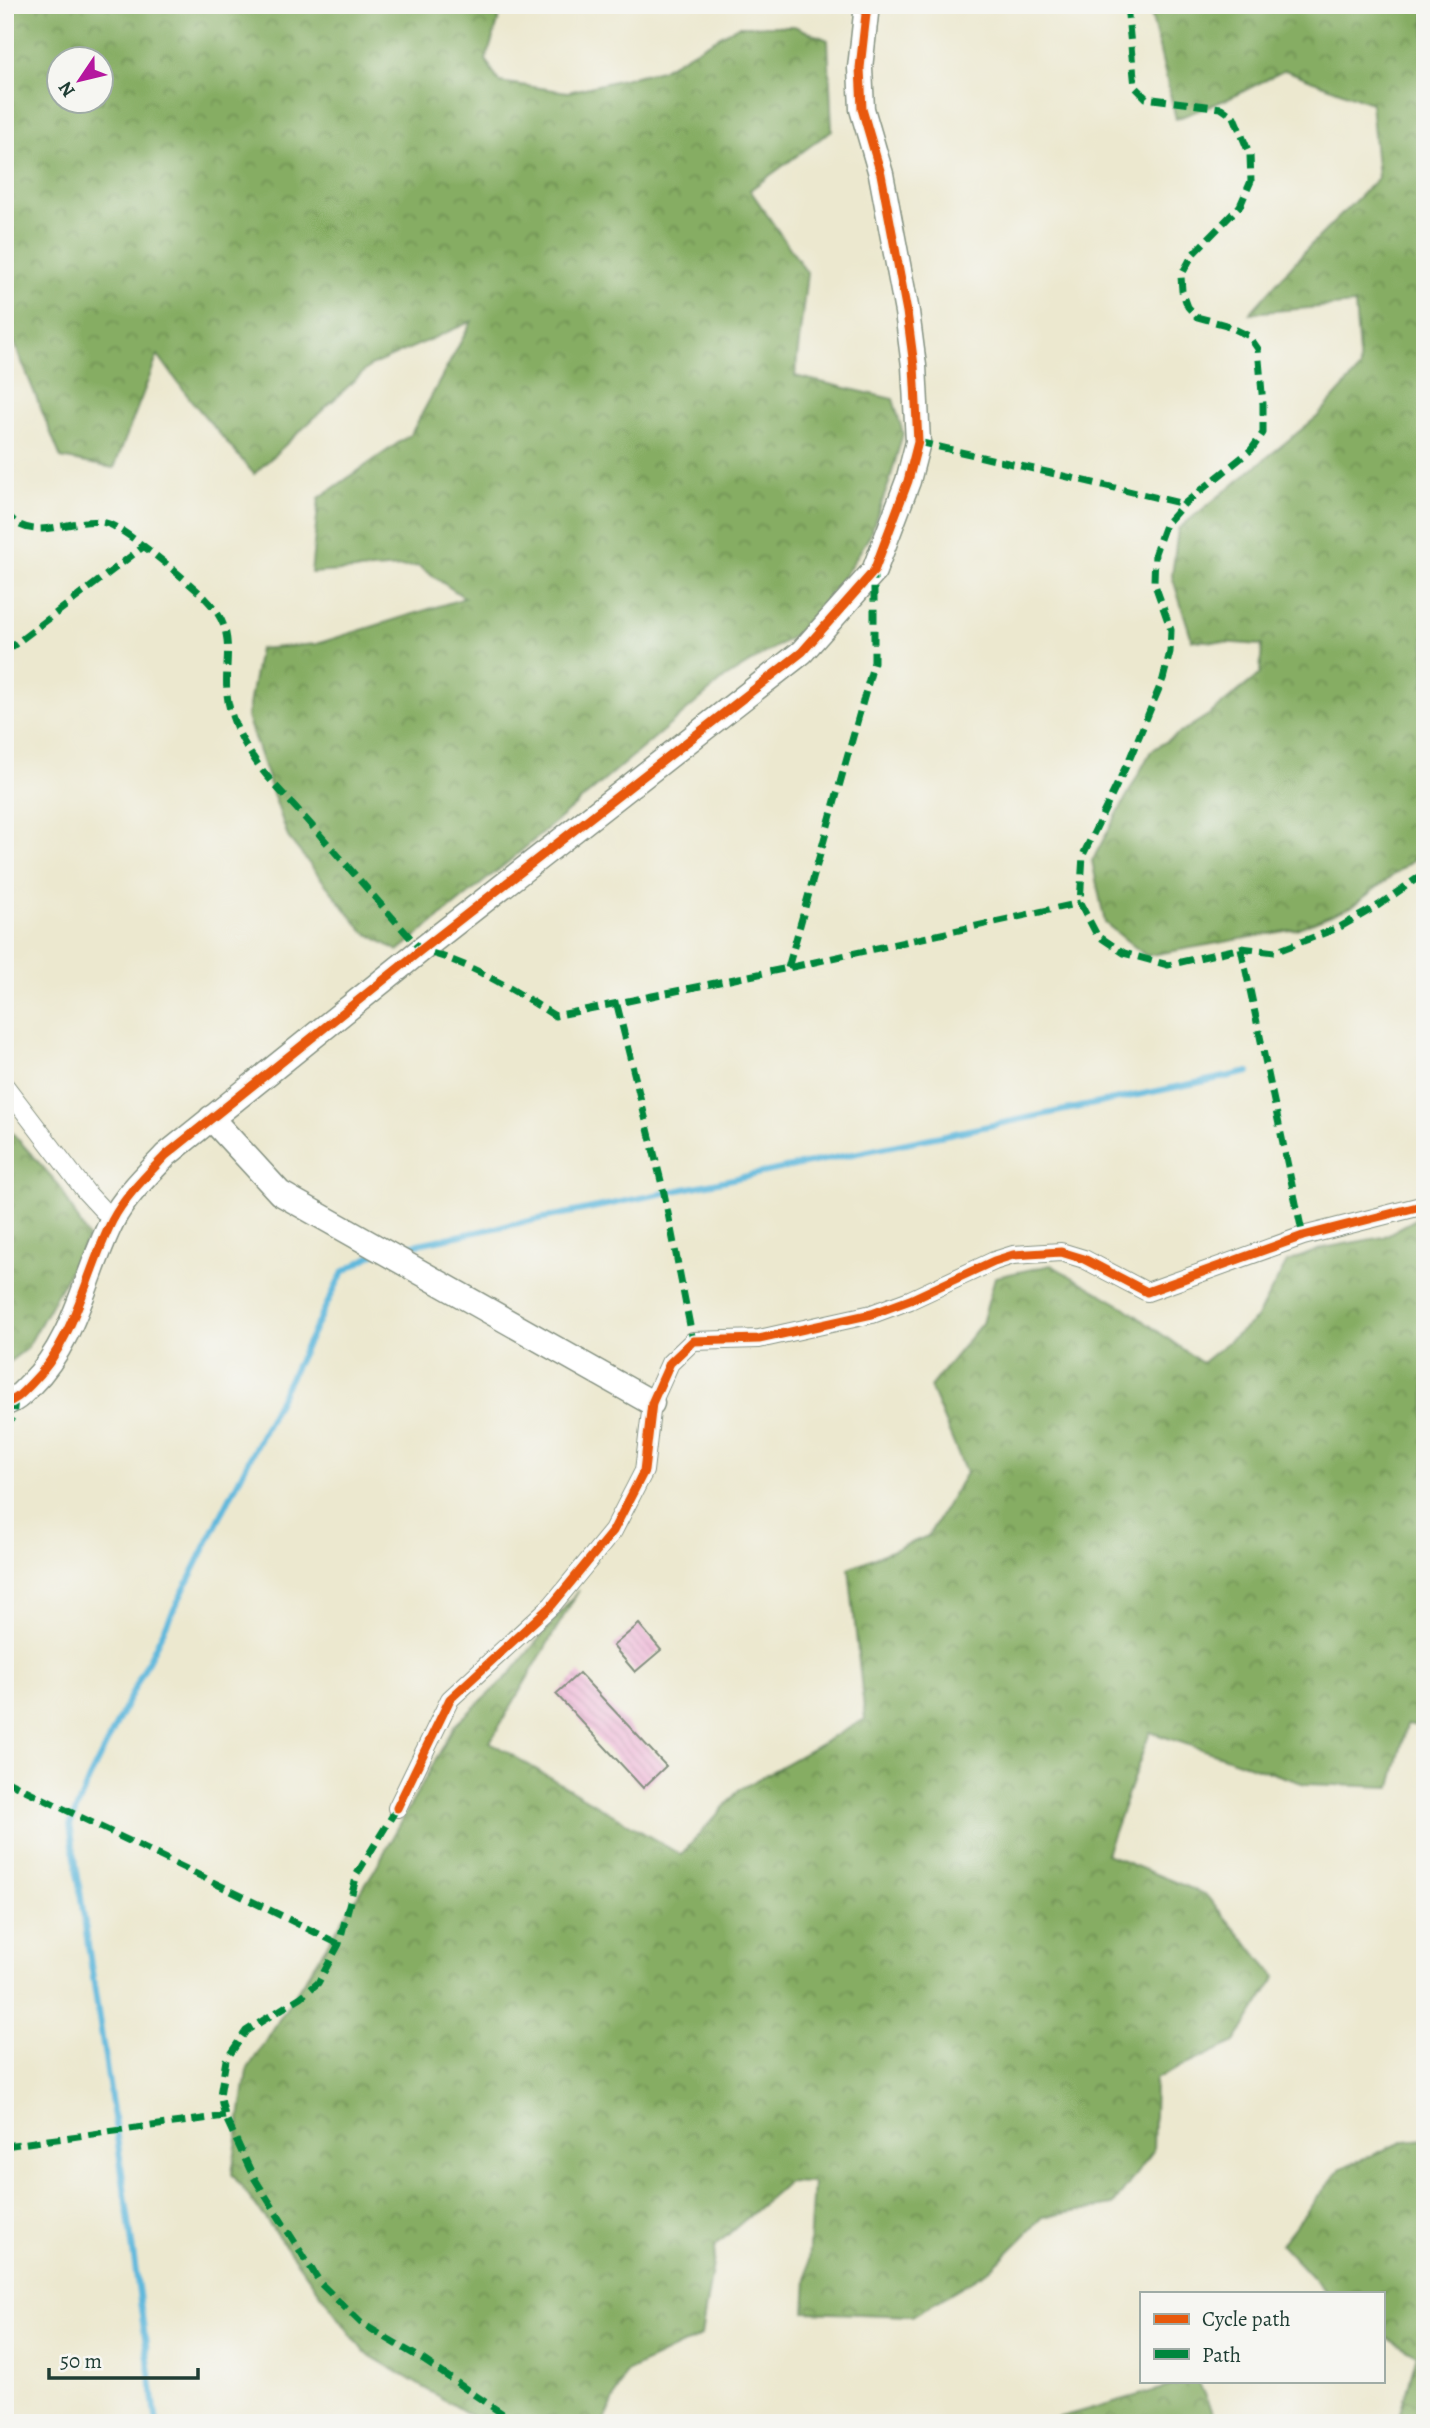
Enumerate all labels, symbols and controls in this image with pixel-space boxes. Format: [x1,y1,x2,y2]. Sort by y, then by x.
north arrow [46,46,116,116]
text: N [52,76,82,102]
legend [1140,2292,1384,2382]
text: Cycle path [1202,2305,1291,2333]
scale bar [49,2337,198,2381]
text: Path [1202,2341,1241,2369]
text: 50 m [60,2347,102,2375]

